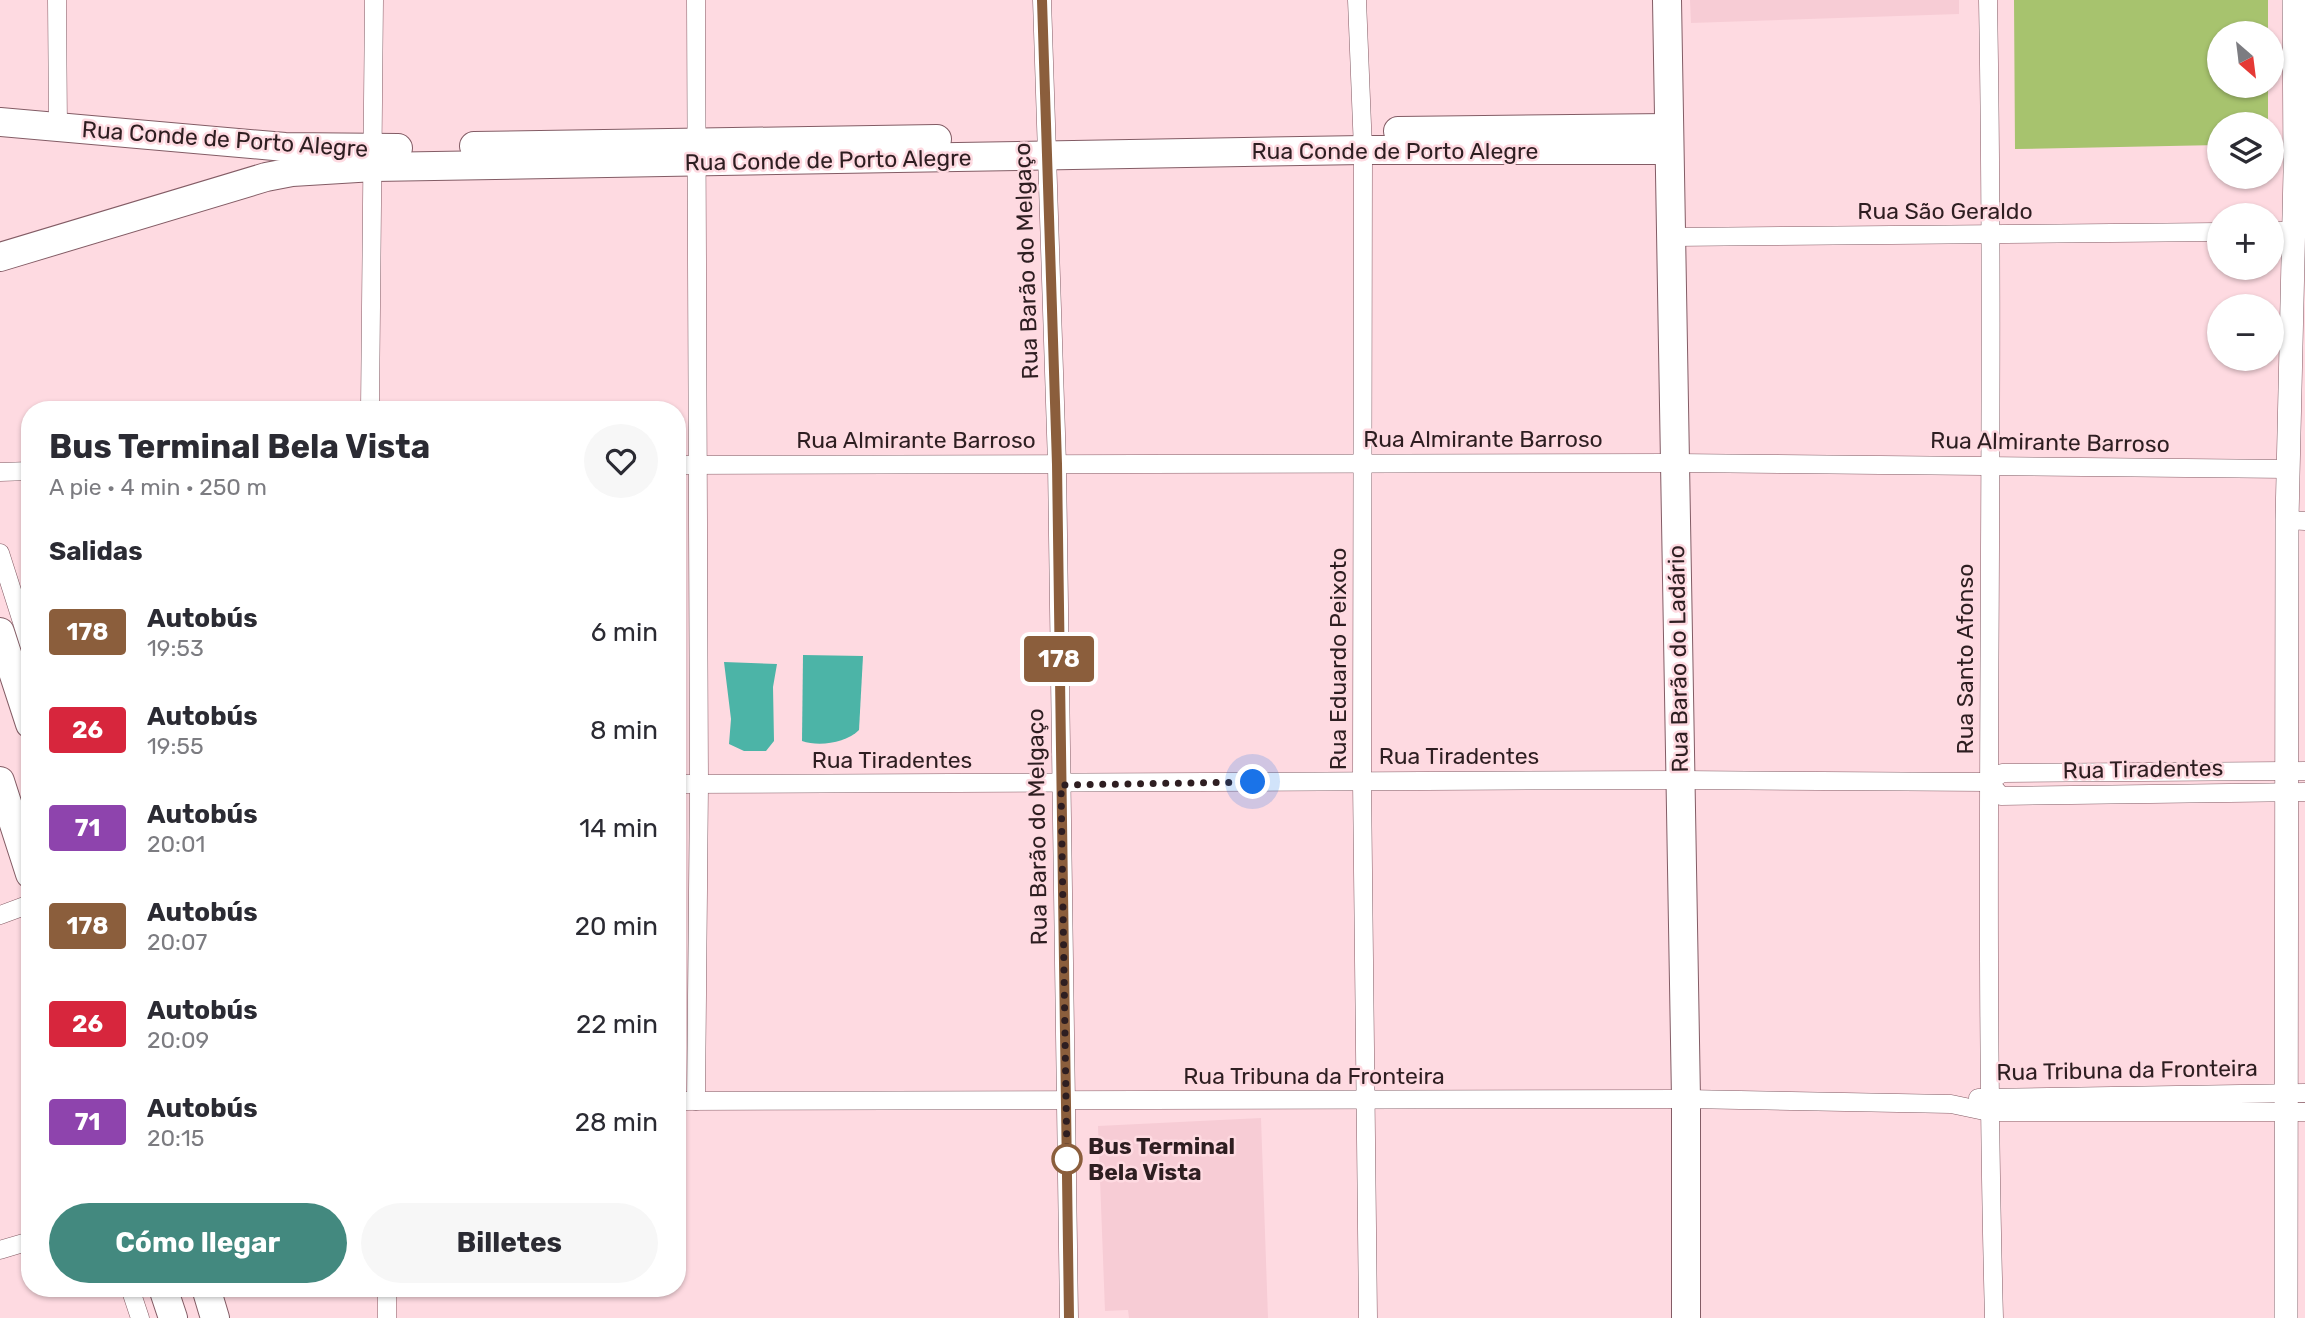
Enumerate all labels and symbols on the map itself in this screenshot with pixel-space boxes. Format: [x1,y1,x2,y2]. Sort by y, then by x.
north arrow [2207,21,2284,98]
street label: Rua Conde de Porto Alegre [81,115,369,163]
street label: Rua Conde de Porto Alegre [1252,137,1538,165]
street label: Rua Barão do Melgaço [1008,142,1044,380]
street label: Rua Conde de Porto Alegre [684,143,972,177]
street label: Rua São Geraldo [1857,197,2033,225]
street label: Rua Almirante Barroso [1363,425,1603,453]
street label: Rua Almirante Barroso [796,426,1036,454]
street label: Rua Almirante Barroso [1930,426,2170,458]
street label: Rua Barão do Ladário [1662,545,1694,773]
street label: Rua Eduardo Peixoto [1324,548,1352,770]
street label: Rua Santo Afonso [1951,564,1979,754]
line badge: 178 [1019,636,1099,682]
street label: Rua Barão do Melgaço [1021,708,1053,946]
street label: Rua Tiradentes [1379,742,1539,770]
street label: Rua Tiradentes [812,746,972,774]
street label: Rua Tiradentes [2062,754,2224,784]
your location [1235,764,1270,799]
street label: Rua Tribuna da Fronteira [1996,1054,2258,1086]
street label: Rua Tribuna da Fronteira [1183,1062,1445,1090]
place label: Bus Terminal Bela Vista [1088,1132,1235,1186]
marker: Bus Terminal Bela Vista [1052,1144,1082,1174]

